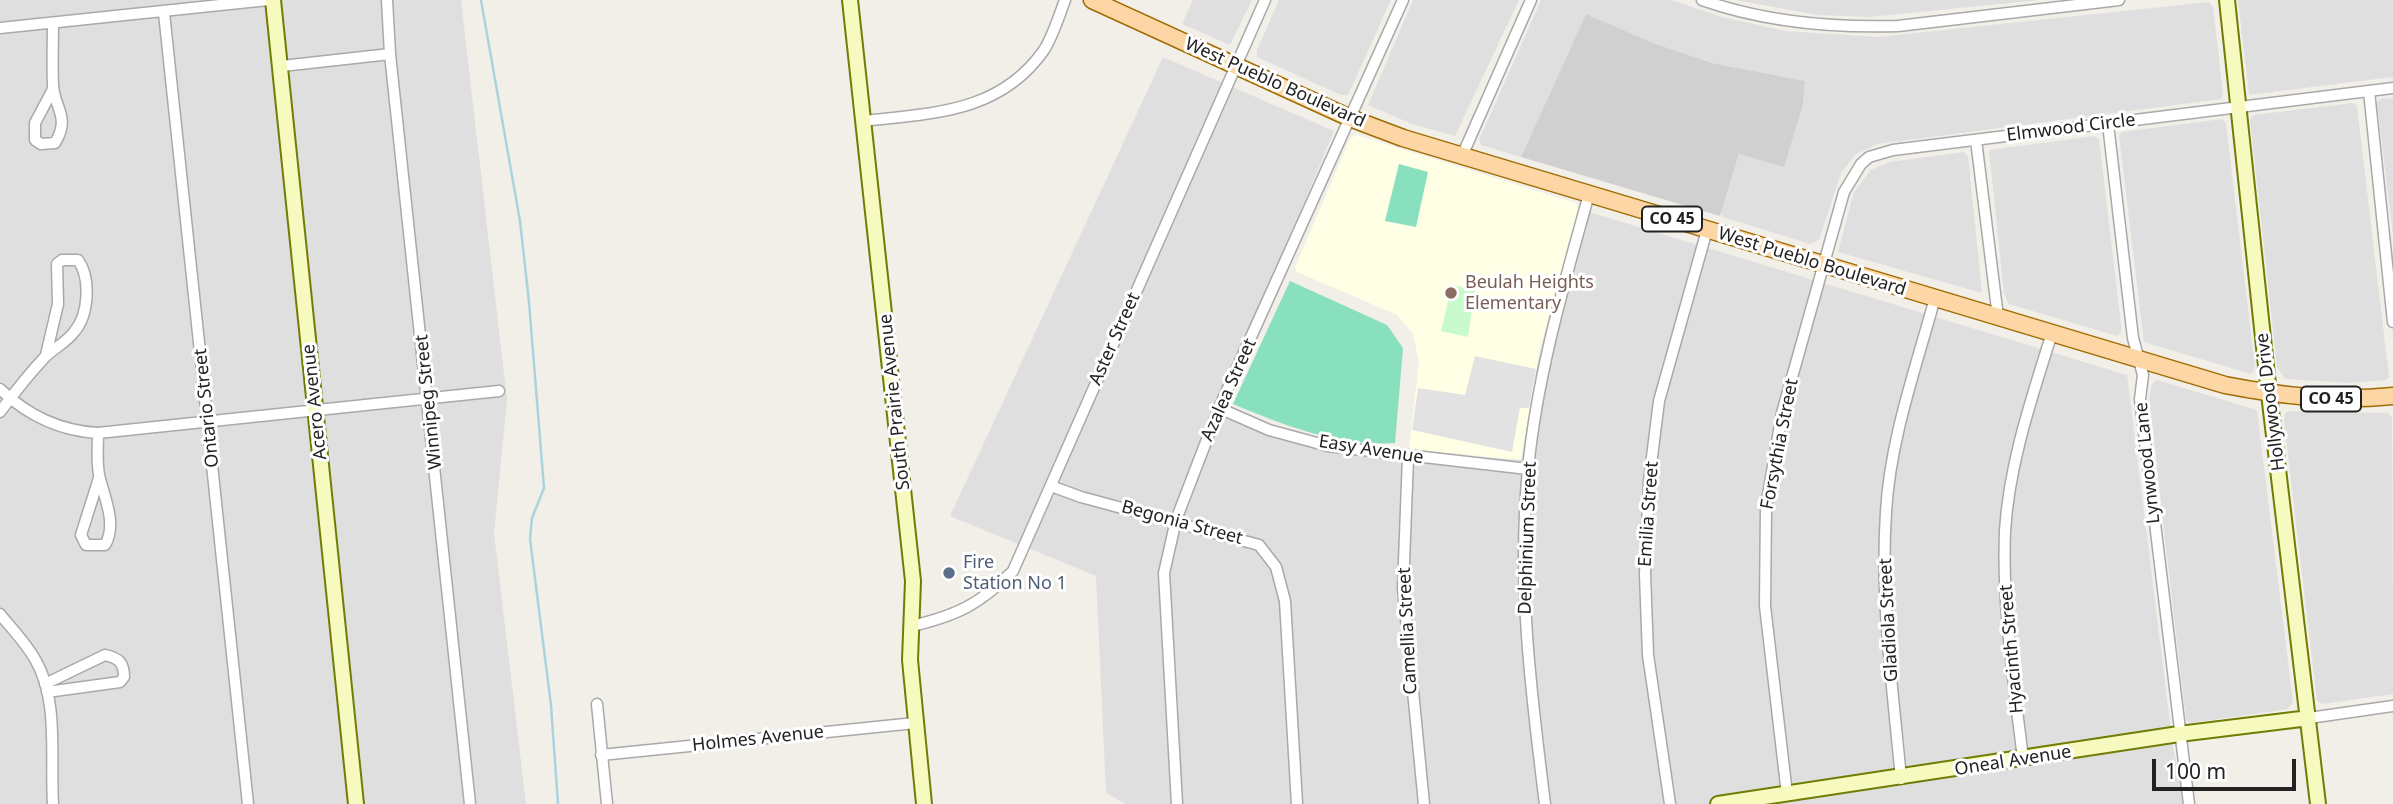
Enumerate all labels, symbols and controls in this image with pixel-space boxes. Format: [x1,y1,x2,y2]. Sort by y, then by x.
street label: West Pueblo Boulevard [1181,33,1369,133]
street label: Elmwood Circle [2005,109,2137,147]
road number: CO 45 [1642,206,1702,232]
street label: West Pueblo Boulevard [1715,223,1909,301]
place label: Beulah Heights Elementary [1465,272,1594,314]
marker: Beulah Heights Elementary [1443,285,1459,301]
street label: Aster Street [1085,289,1145,389]
street label: South Prairie Avenue [875,313,915,491]
street label: Hollywood Drive [2252,332,2290,472]
street label: Winnipeg Street [411,333,447,471]
street label: Azalea Street [1197,335,1261,445]
street label: Acero Avenue [298,343,332,461]
street label: Ontario Street [190,347,224,469]
street label: Forsythia Street [1757,377,1803,511]
road number: CO 45 [2301,386,2361,412]
street label: Lynwood Lane [2131,401,2165,525]
street label: Easy Avenue [1317,431,1425,469]
street label: Emilia Street [1635,460,1663,568]
street label: Delphinium Street [1515,461,1541,615]
street label: Begonia Street [1119,496,1245,550]
place label: Fire Station No 1 [963,552,1067,594]
street label: Gladiola Street [1875,557,1903,683]
marker: Fire Station No 1 [941,565,957,581]
street label: Camellia Street [1394,567,1422,695]
street label: Hyacinth Street [1996,584,2028,714]
street label: Holmes Avenue [691,721,825,757]
street label: Oneal Avenue [1953,741,2073,781]
scale bar [2155,744,2298,788]
text: 100 m [2165,757,2226,785]

